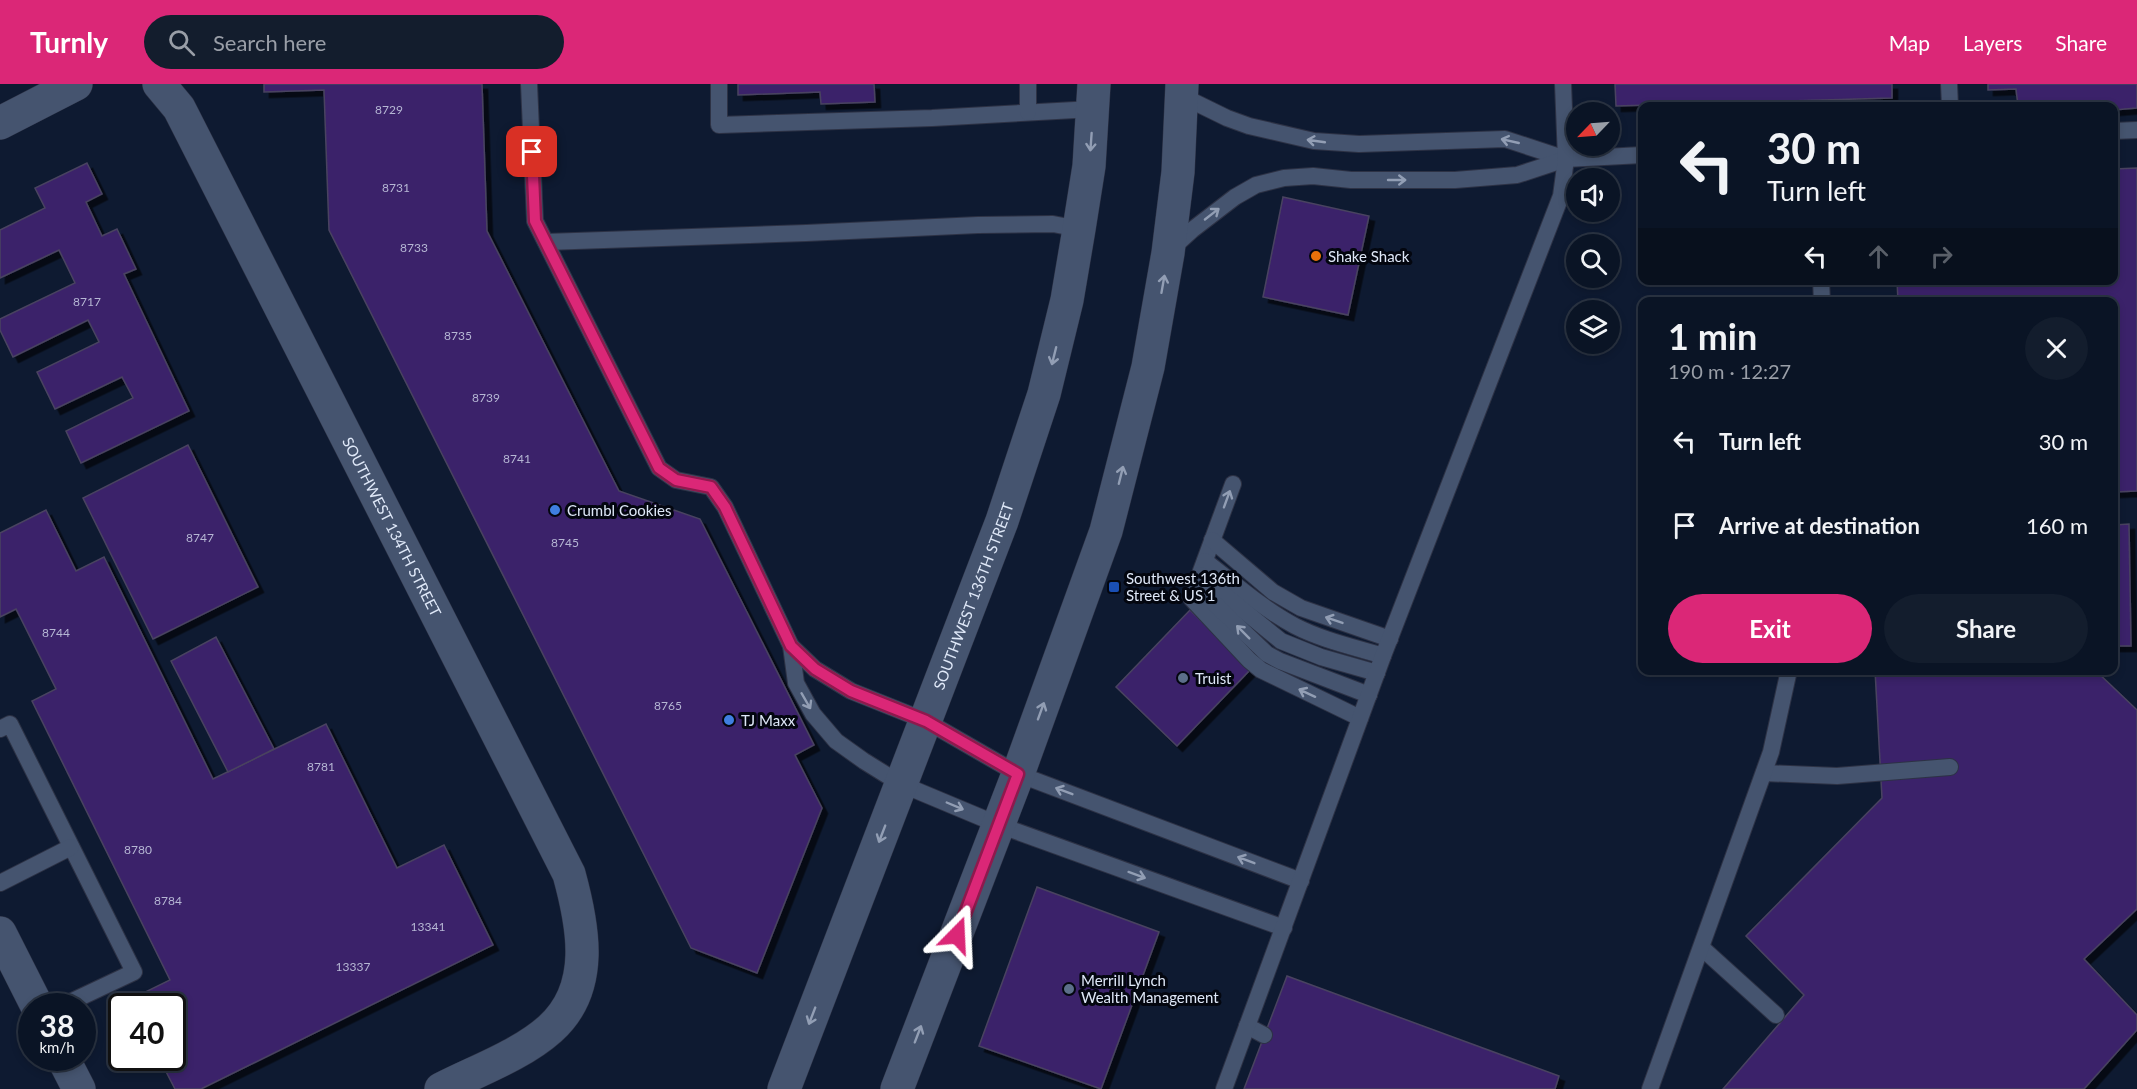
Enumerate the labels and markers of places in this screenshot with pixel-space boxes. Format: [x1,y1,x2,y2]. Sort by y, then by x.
pin [506,126,557,177]
place label: Shake Shack [1328,247,1410,265]
marker: Shake Shack [1309,249,1323,263]
place label: Crumbl Cookies [567,501,671,519]
marker: Crumbl Cookies [548,503,562,517]
place label: Southwest 136th Street & US 1 [1126,569,1240,604]
marker: Southwest 136th Street & US 1 [1107,580,1121,594]
place label: Truist [1195,669,1232,687]
marker: Truist [1176,671,1190,685]
place label: TJ Maxx [741,711,796,729]
marker: TJ Maxx [722,713,736,727]
place label: Merrill Lynch Wealth Management [1081,971,1219,1006]
marker: Merrill Lynch Wealth Management [1062,982,1076,996]

